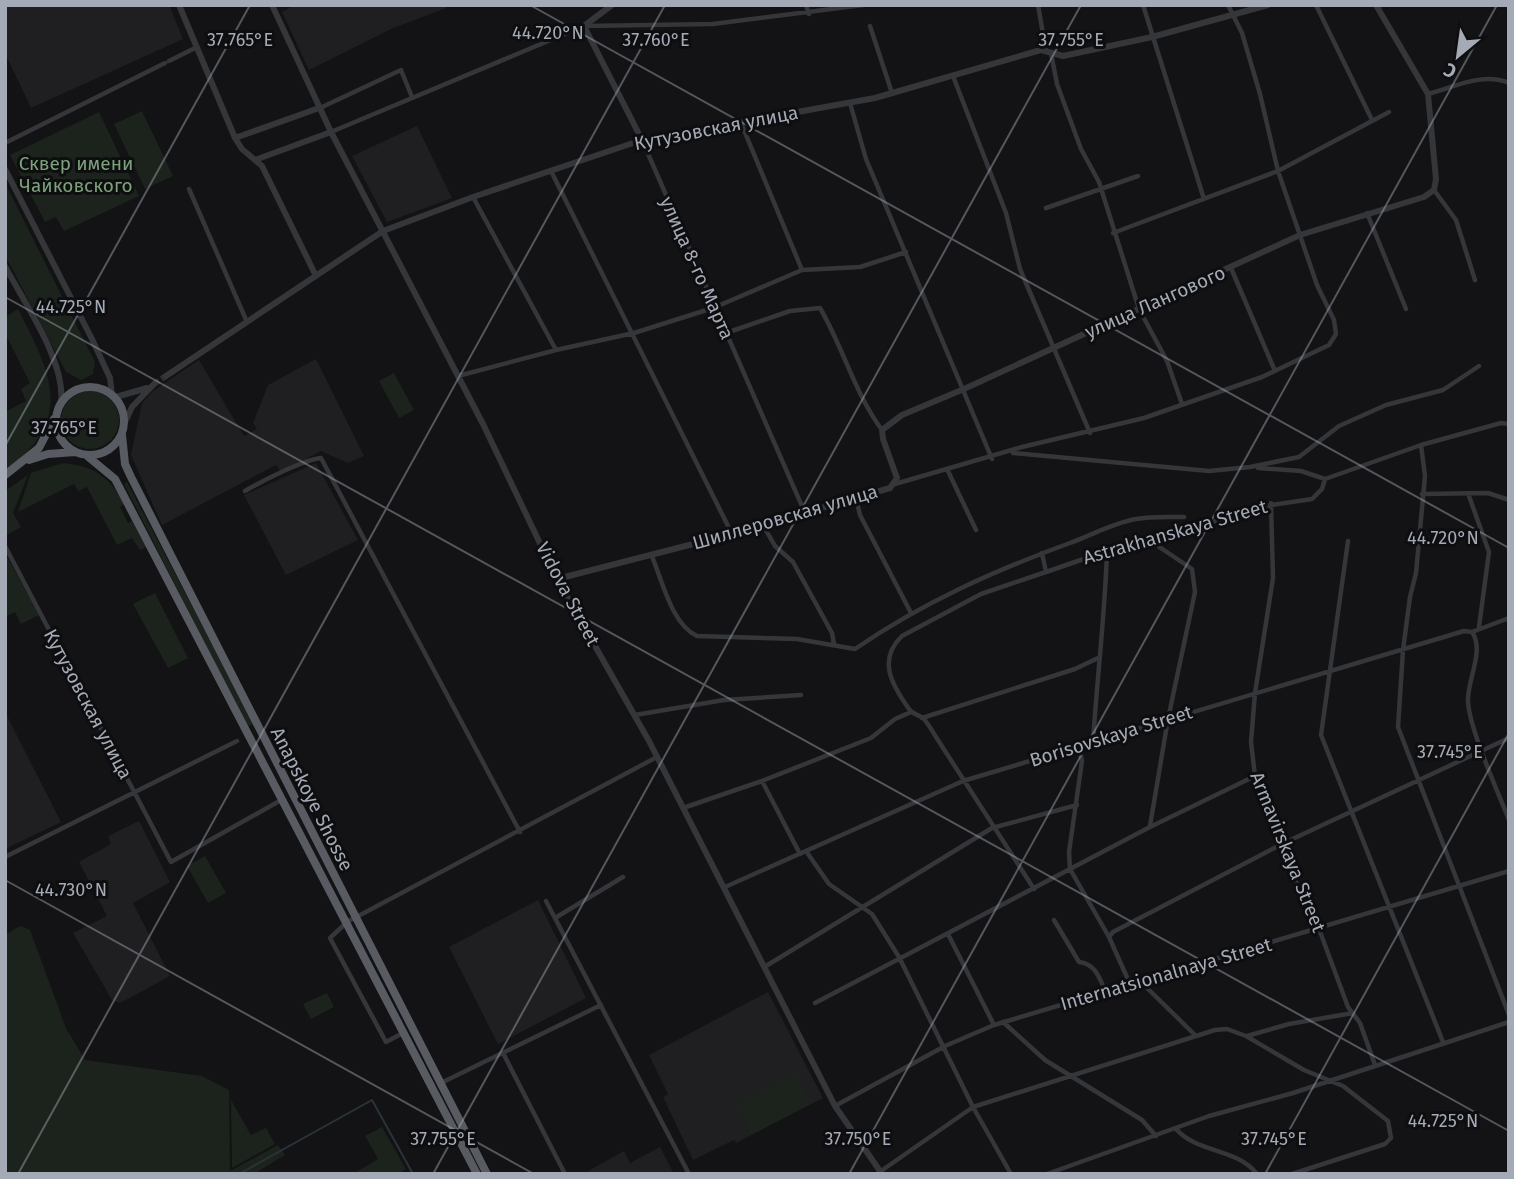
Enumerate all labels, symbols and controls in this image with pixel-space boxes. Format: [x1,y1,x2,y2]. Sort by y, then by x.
north arrow [1423,21,1493,91]
text: 44.720°N [512,22,584,44]
text: 37.765°E [207,29,273,51]
text: 37.760°E [622,29,690,51]
text: 37.755°E [1038,29,1104,51]
text: С [1440,58,1460,83]
street label: Кутузовская улица [632,101,800,155]
park label: Сквер имени Чайковского [19,152,133,197]
street label: улица 8-го Марта [655,193,739,343]
street label: улица Лангового [1081,261,1229,343]
text: 44.725°N [36,296,106,318]
text: 37.765°E [31,417,97,439]
street label: Шиллеровская улица [690,480,880,554]
street label: Astrakhanskaya Street [1080,495,1270,569]
text: 44.720°N [1407,527,1479,549]
street label: Vidova Street [531,538,605,650]
street label: Кутузовская улица [39,625,137,783]
street label: Borisovskaya Street [1027,700,1195,772]
street label: Anapskoye Shosse [266,723,358,875]
text: 37.745°E [1417,741,1483,763]
street label: Armavirskaya Street [1245,769,1331,936]
text: 44.730°N [35,879,107,901]
street label: Internatsionalnaya Street [1058,933,1274,1015]
text: 44.725°N [1408,1110,1478,1132]
text: 37.755°E [410,1128,476,1150]
text: 37.750°E [824,1128,892,1150]
text: 37.745°E [1241,1128,1307,1150]

